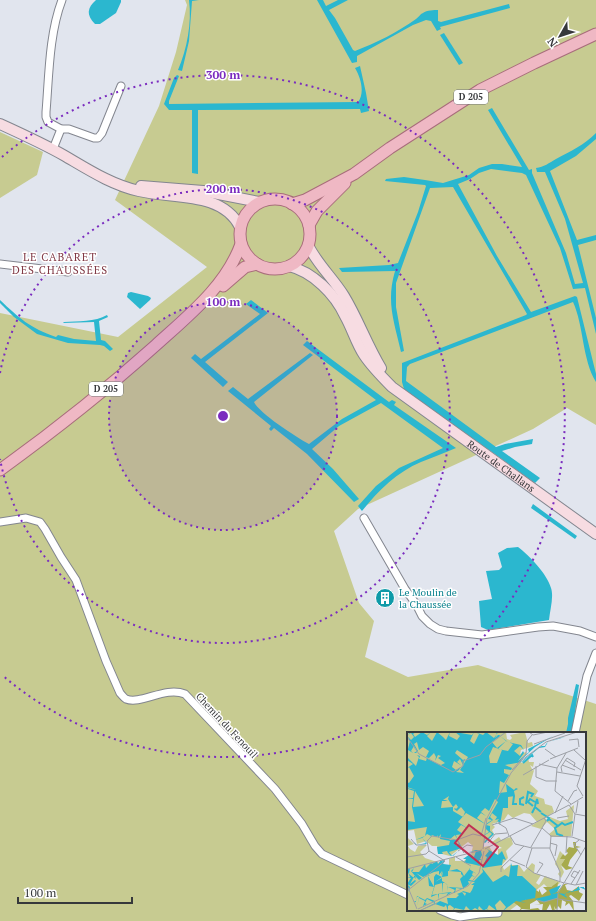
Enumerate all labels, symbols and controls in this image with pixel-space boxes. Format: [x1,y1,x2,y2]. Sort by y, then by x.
north arrow [540,16,580,56]
text: N [544,34,560,50]
text: 300 m [206,67,240,82]
road number: D 205 [454,90,488,104]
text: 200 m [206,181,240,196]
district label: LE CABARET DES CHAUSSÉES [12,250,108,277]
text: 100 m [206,294,240,309]
road number: D 205 [89,382,123,396]
centre of rings [216,409,230,423]
street label: Route de Challans [465,437,537,495]
place label: Le Moulin de la Chaussée [399,586,457,611]
building icon: Le Moulin de la Chaussée [374,587,396,609]
street label: Chemin du Fenouil [193,690,260,761]
inset map [407,732,586,911]
scale bar [18,879,132,905]
text: 100 m [24,885,57,900]

